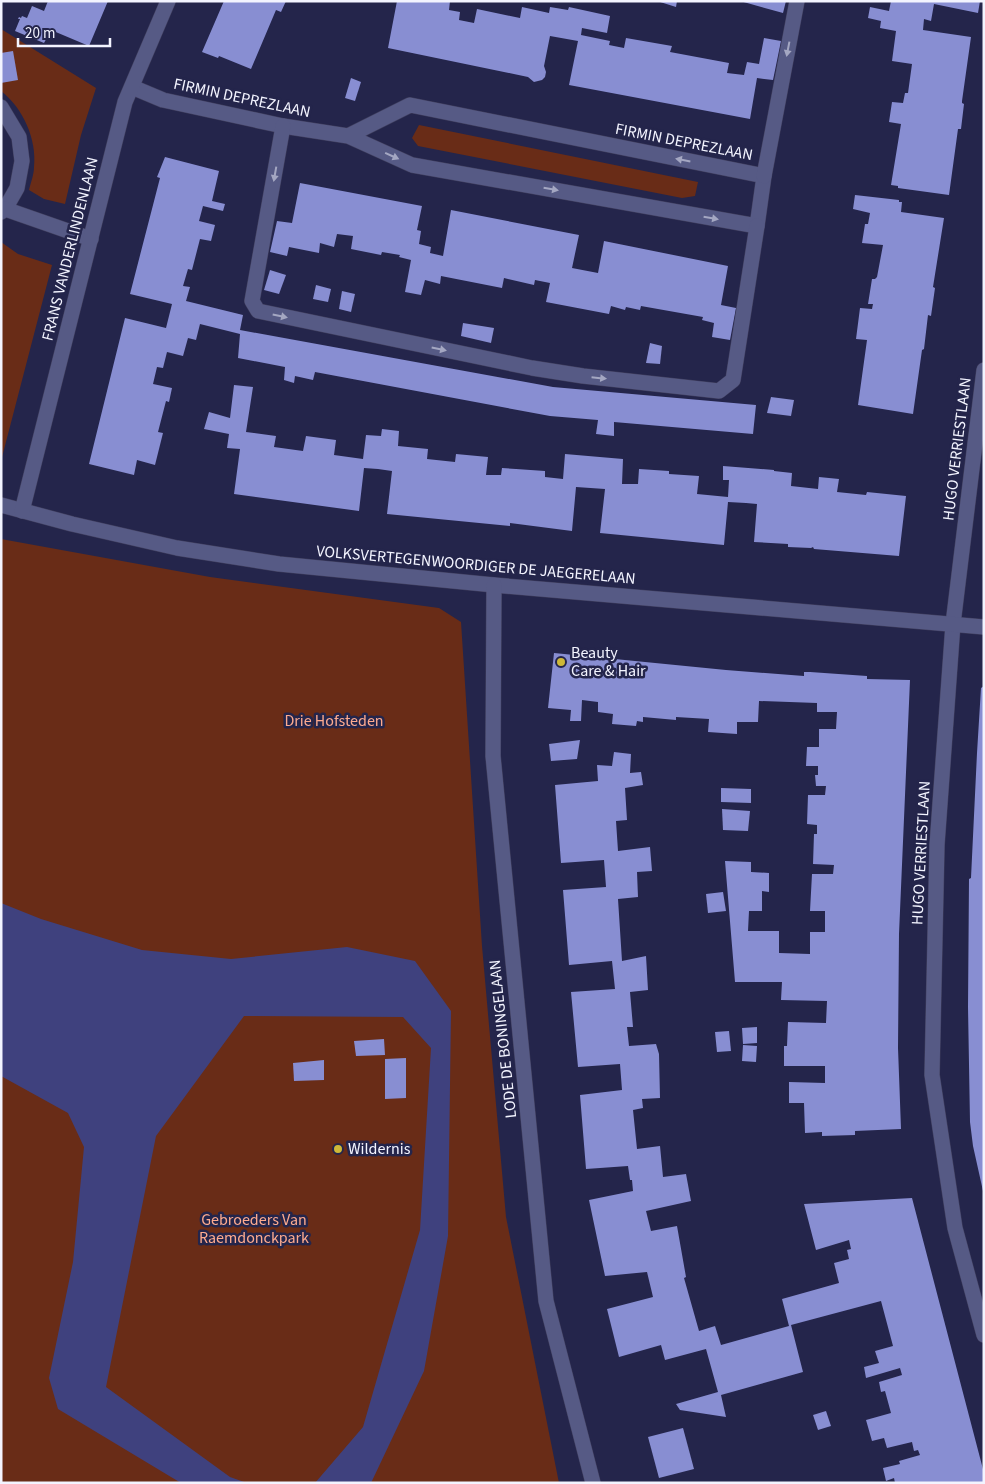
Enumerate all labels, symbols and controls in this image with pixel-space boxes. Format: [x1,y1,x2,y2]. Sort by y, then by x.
scale bar [18,15,110,47]
text: 20 m [25,23,55,44]
one-way arrow [783,42,791,58]
street label: FIRMIN DEPREZLAAN [171,73,313,123]
street label: FIRMIN DEPREZLAAN [613,118,755,166]
one-way arrow [385,152,399,160]
street label: FRANS VANDERLINDENLAAN [37,155,103,343]
one-way arrow [674,155,690,163]
one-way arrow [270,167,278,183]
one-way arrow [543,186,559,194]
one-way arrow [703,214,719,222]
one-way arrow [272,312,288,320]
one-way arrow [431,345,446,353]
one-way arrow [591,374,607,382]
street label: HUGO VERRIESTLAAN [937,376,977,522]
street label: VOLKSVERTEGENWOORDIGER DE JAEGERELAAN [315,540,637,590]
place label: Beauty Care & Hair [571,642,646,682]
marker: Beauty Care & Hair [555,656,567,668]
park label: Drie Hofsteden [284,710,384,732]
street label: HUGO VERRIESTLAAN [906,780,936,926]
street label: LODE DE BONINGELAAN [484,958,522,1120]
place label: Wildernis [348,1138,411,1160]
marker: Wildernis [332,1143,344,1155]
park label: Gebroeders Van Raemdonckpark [199,1209,309,1249]

